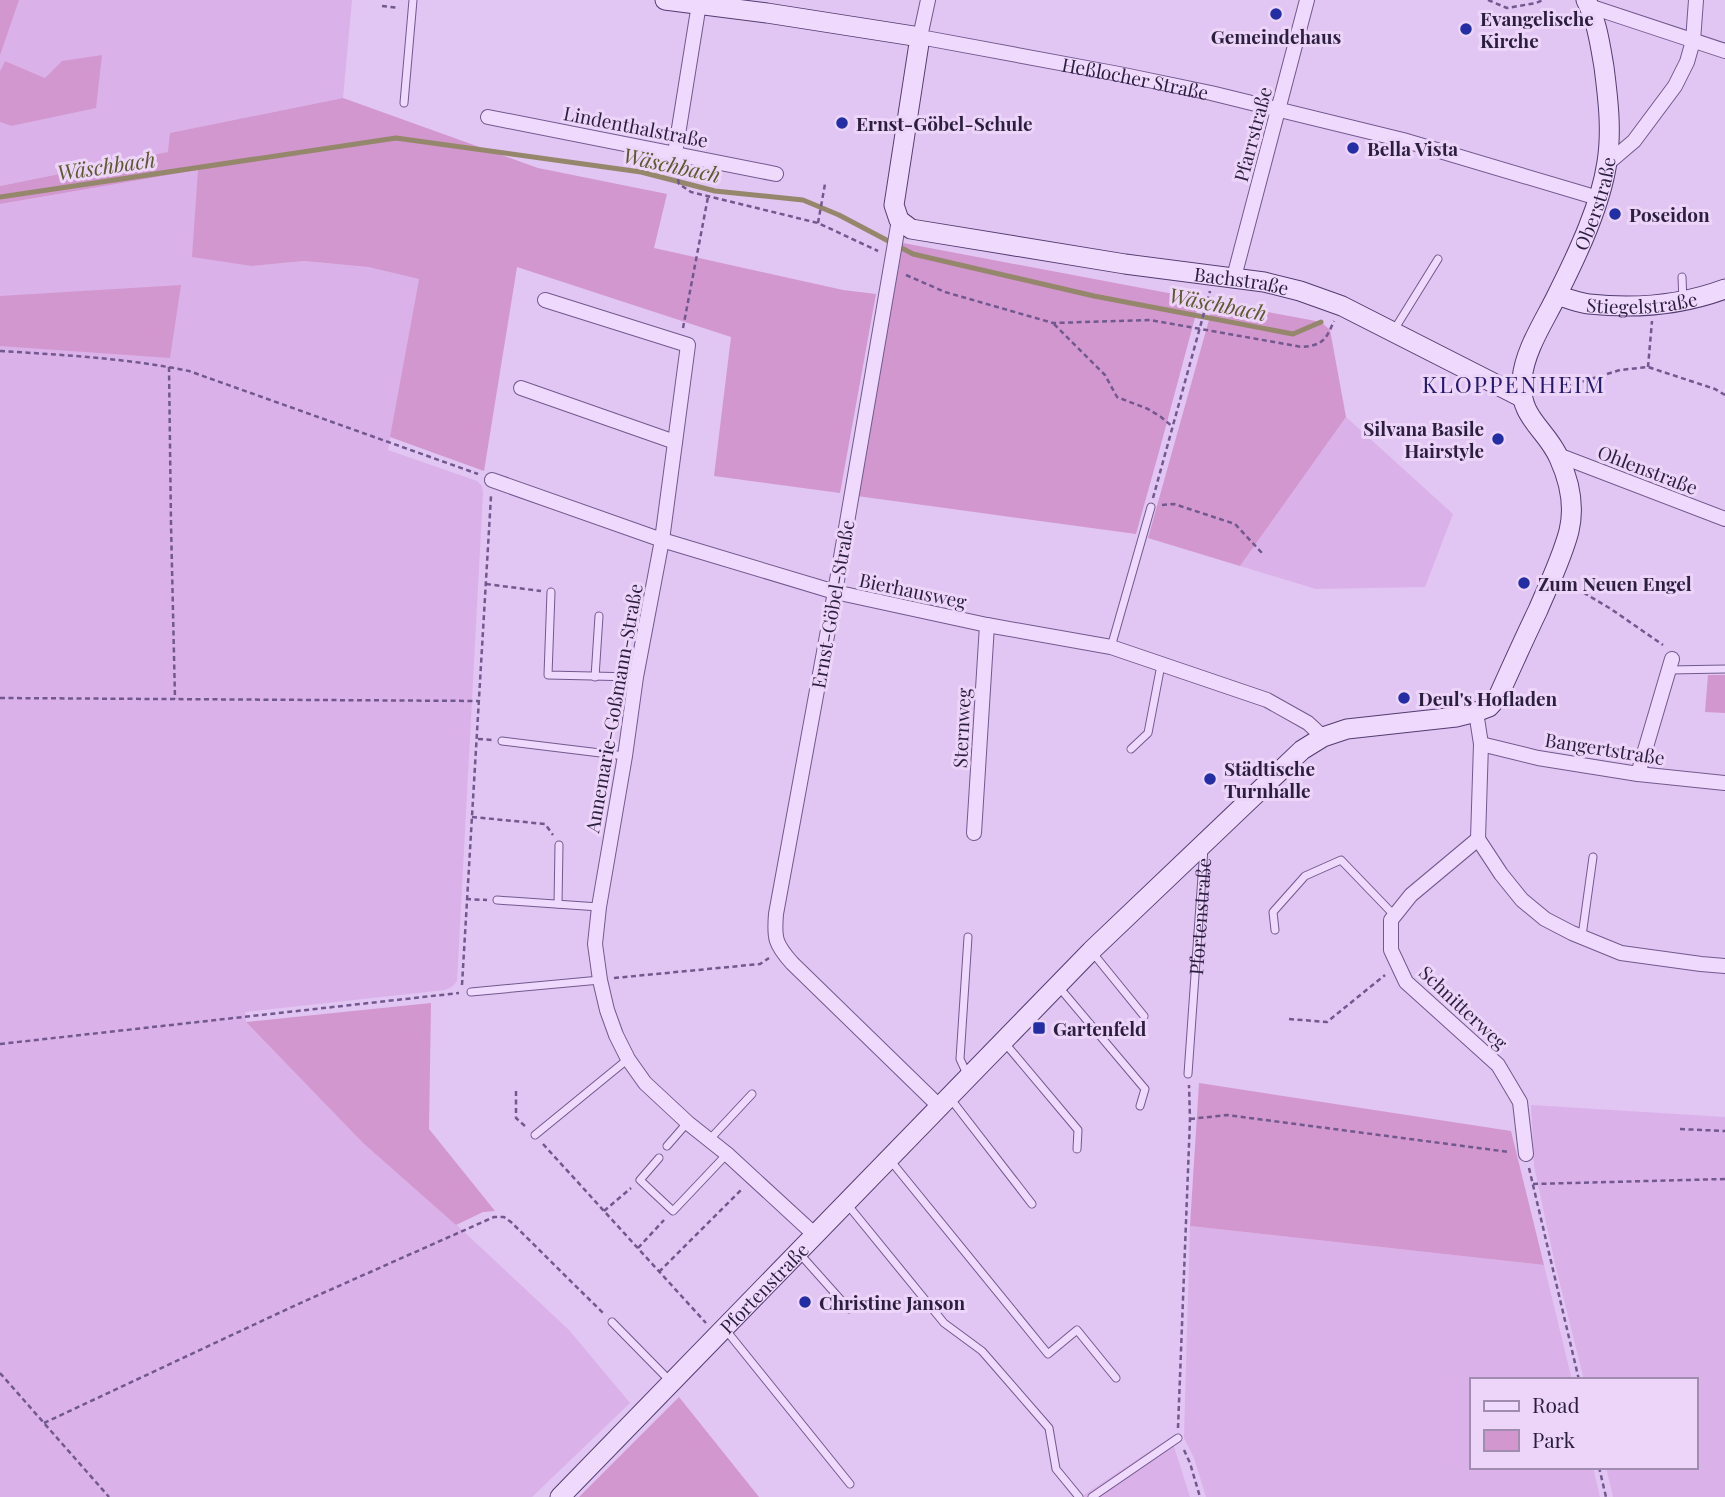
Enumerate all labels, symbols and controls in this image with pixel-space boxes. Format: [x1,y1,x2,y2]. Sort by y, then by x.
place label: Evangelische Kirche [1480,5,1594,53]
marker: Gemeindehaus [1268,6,1284,22]
marker: Evangelische Kirche [1458,21,1474,37]
place label: Gemeindehaus [1211,23,1341,49]
street label: Heßlocher Straße [1060,51,1211,105]
street label: Pfarrstraße [1227,84,1277,184]
street label: Lindenthalstraße [562,99,710,153]
place label: Ernst-Göbel-Schule [856,110,1033,136]
marker: Ernst-Göbel-Schule [834,115,850,131]
place label: Bella Vista [1367,135,1458,161]
water label: Wäschbach [621,140,723,188]
marker: Bella Vista [1345,140,1361,156]
water label: Wäschbach [55,144,157,186]
street label: Oberstraße [1567,155,1621,254]
place label: Poseidon [1629,201,1710,227]
marker: Poseidon [1607,206,1623,222]
street label: Bachstraße [1193,260,1292,301]
water label: Wäschbach [1167,280,1269,326]
street label: Stiegelstraße [1585,285,1700,319]
district label: KLOPPENHEIM [1422,368,1606,399]
place label: Silvana Basile Hairstyle [1363,415,1484,463]
marker: Silvana Basile Hairstyle [1490,431,1506,447]
street label: Ohlenstraße [1594,438,1702,500]
street label: Ernst-Göbel-Straße [804,518,860,690]
street label: Bierhausweg [857,566,969,614]
place label: Zum Neuen Engel [1538,570,1692,596]
marker: Zum Neuen Engel [1516,575,1532,591]
street label: Annemarie-Goßmann-Straße [578,581,648,836]
place label: Deul's Hofladen [1418,685,1557,711]
street label: Sternweg [946,687,976,769]
marker: Deul's Hofladen [1396,690,1412,706]
street label: Bangertstraße [1543,726,1667,770]
place label: Städtische Turnhalle [1224,755,1315,803]
marker: Städtische Turnhalle [1202,771,1218,787]
street label: Pfortenstraße [1182,857,1216,976]
street label: Schnitterweg [1414,959,1514,1055]
place label: Gartenfeld [1053,1015,1147,1041]
marker: Gartenfeld [1031,1020,1047,1036]
street label: Pfortenstraße [713,1237,814,1339]
place label: Christine Janson [819,1289,965,1315]
marker: Christine Janson [797,1294,813,1310]
legend [1470,1378,1697,1469]
text: Road [1532,1390,1580,1418]
text: Park [1532,1425,1576,1453]

